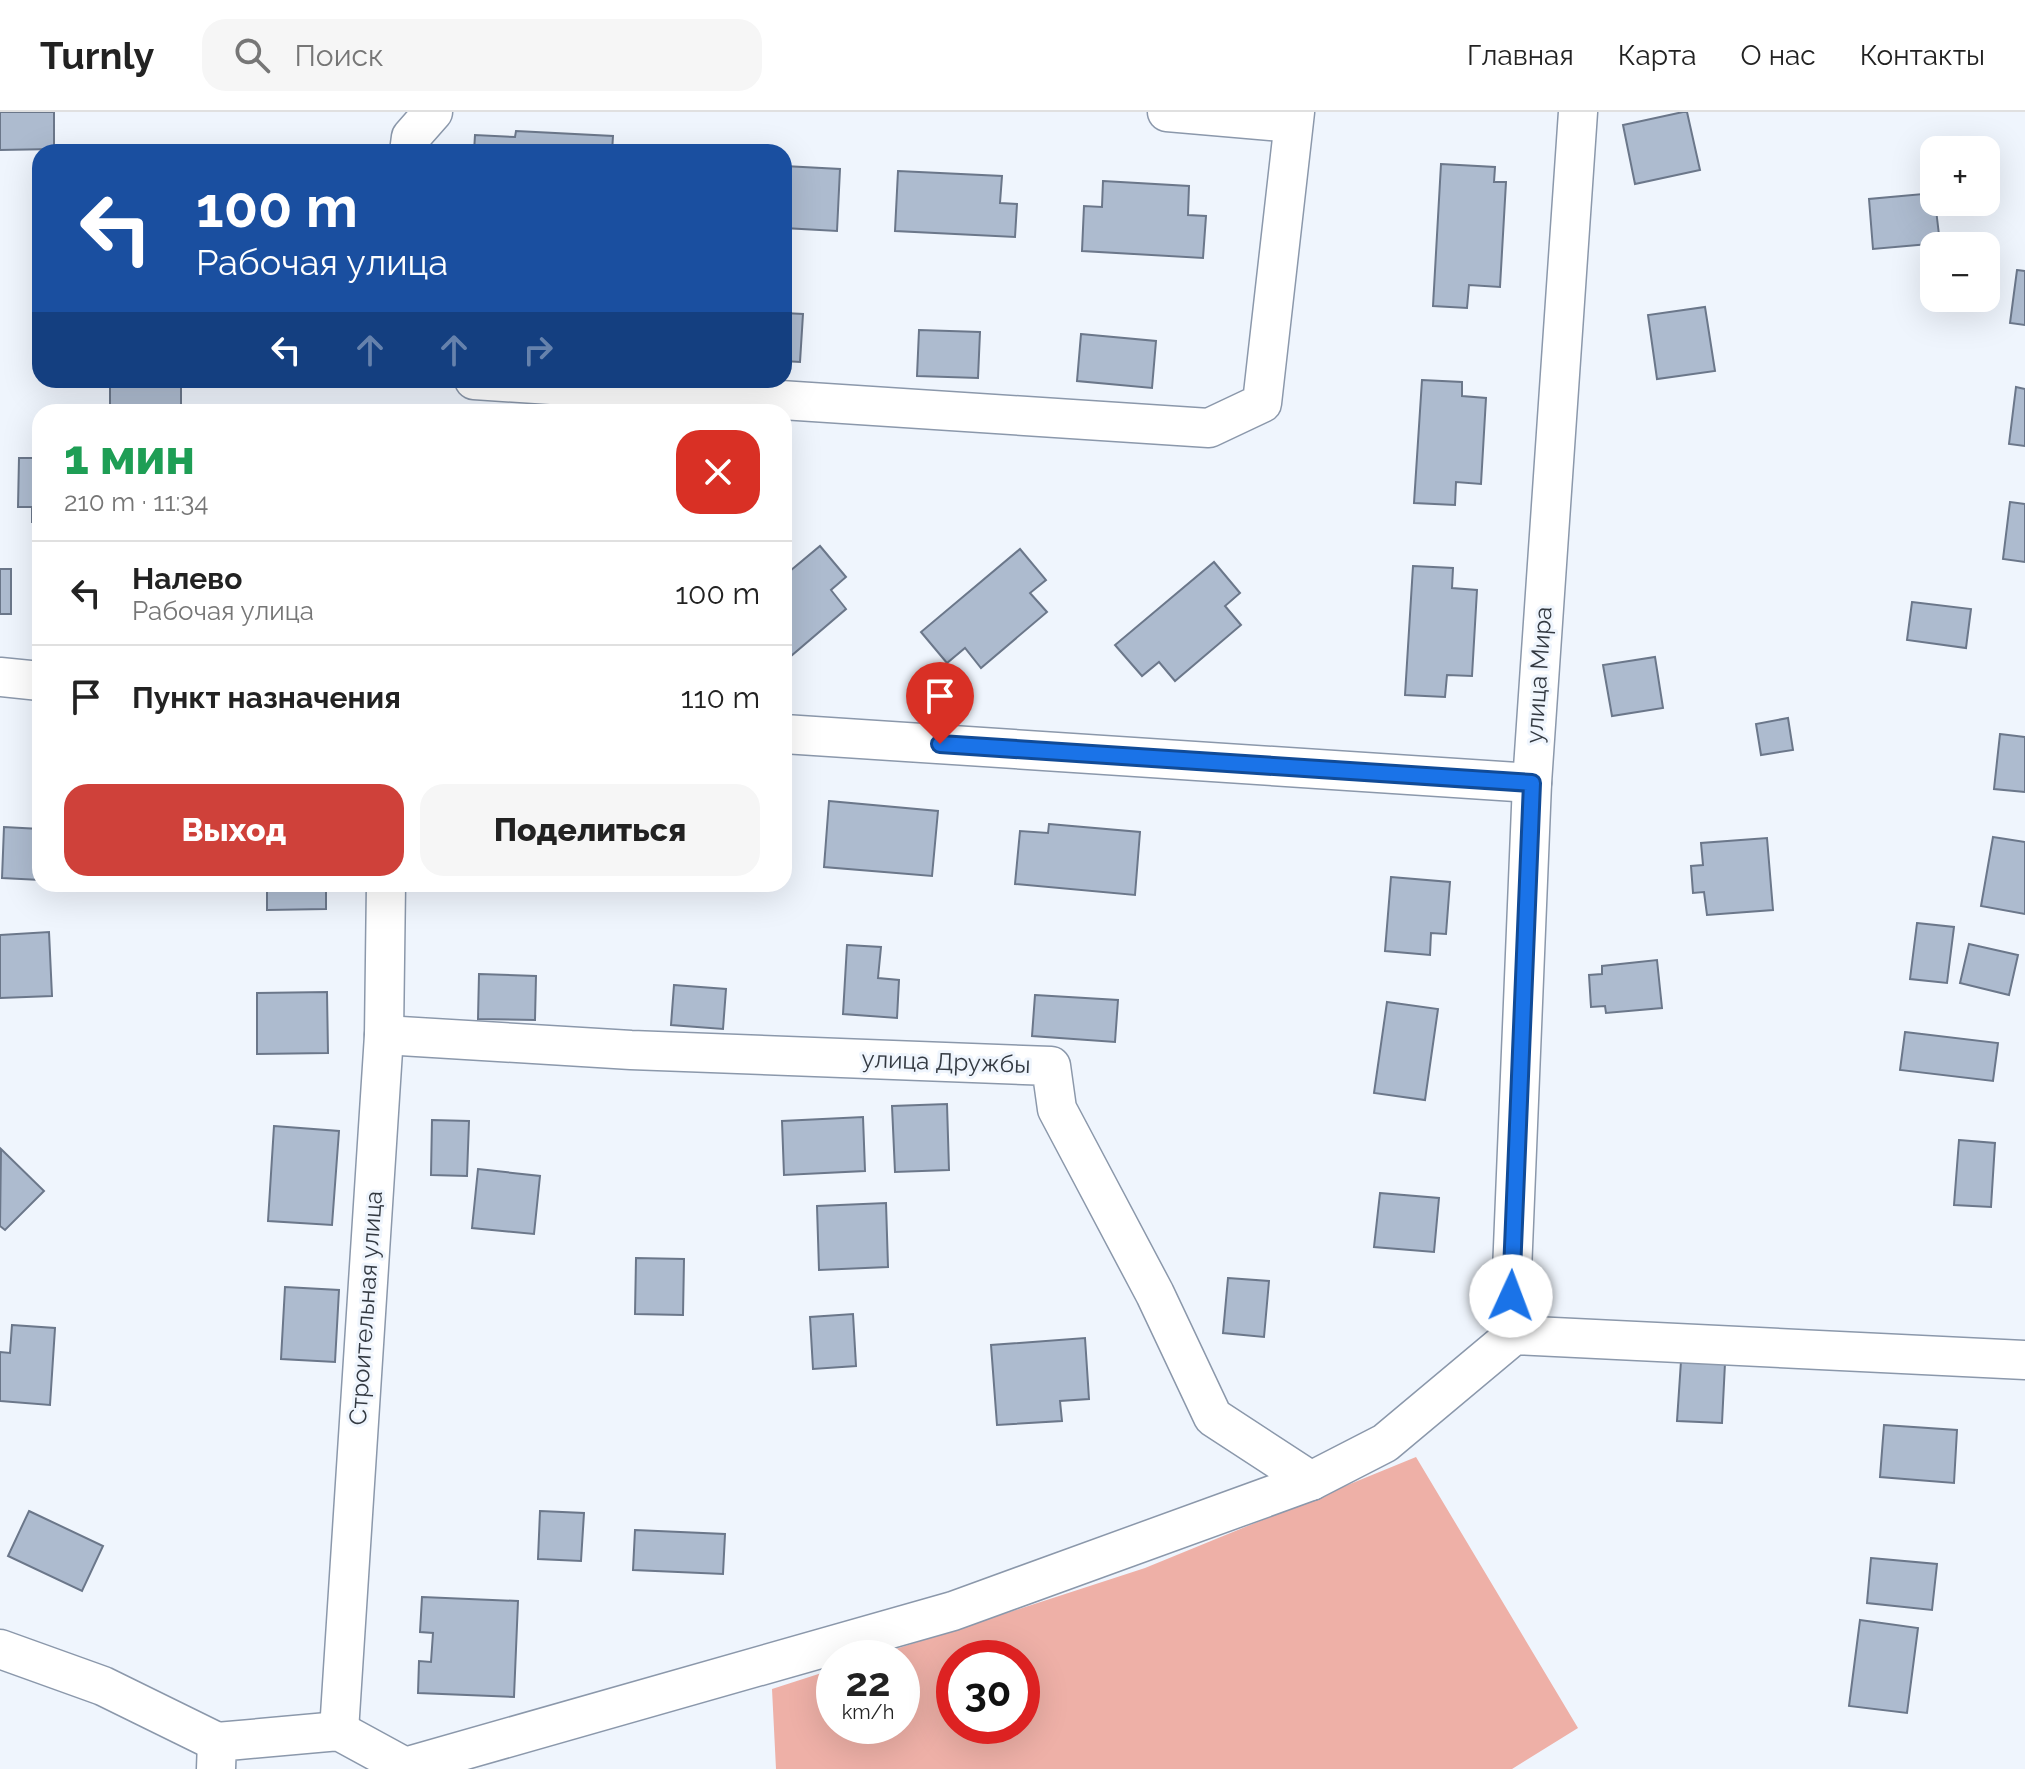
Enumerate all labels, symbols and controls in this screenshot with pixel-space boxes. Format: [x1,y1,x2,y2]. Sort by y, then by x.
search box [202,19,762,91]
text: Turnly [40,33,154,78]
icon: search [230,33,274,77]
text: Поиск [294,38,384,73]
text: Главная [1467,39,1574,72]
text: Карта [1618,39,1697,72]
text: О нас [1741,39,1816,72]
text: Контакты [1860,39,1985,72]
map controls [1920,136,2000,312]
button: + [1920,136,2000,216]
text: 100 m [196,174,358,240]
icon: left [64,176,168,280]
button: − [1920,232,2000,312]
text: Рабочая улица [196,241,448,283]
icon: left [264,328,308,372]
icon: ahead [348,328,392,372]
icon: ahead [432,328,476,372]
icon: right [516,328,560,372]
text: 1 мин [64,429,195,485]
button: close [676,430,760,514]
text: 210 m · 11:34 [64,487,209,517]
text: Налево [132,561,242,596]
icon: left [64,571,108,615]
text: 100 m [675,576,760,611]
text: Рабочая улица [132,596,314,626]
street label: улица Мира [1519,606,1558,744]
pin [906,662,974,744]
icon: arrive [918,674,962,718]
icon: arrive [64,675,108,719]
text: Пункт назначения [132,680,401,715]
text: 110 m [681,680,760,715]
button: Выход [64,784,404,876]
button: Поделиться [420,784,760,876]
street label: улица Дружбы [861,1044,1031,1079]
street label: Строительная улица [343,1190,388,1426]
position arrow [1469,1254,1553,1338]
speed limit sign: 30 [936,1640,1040,1744]
text: 22 [845,1658,891,1705]
text: km/h [842,1700,894,1724]

